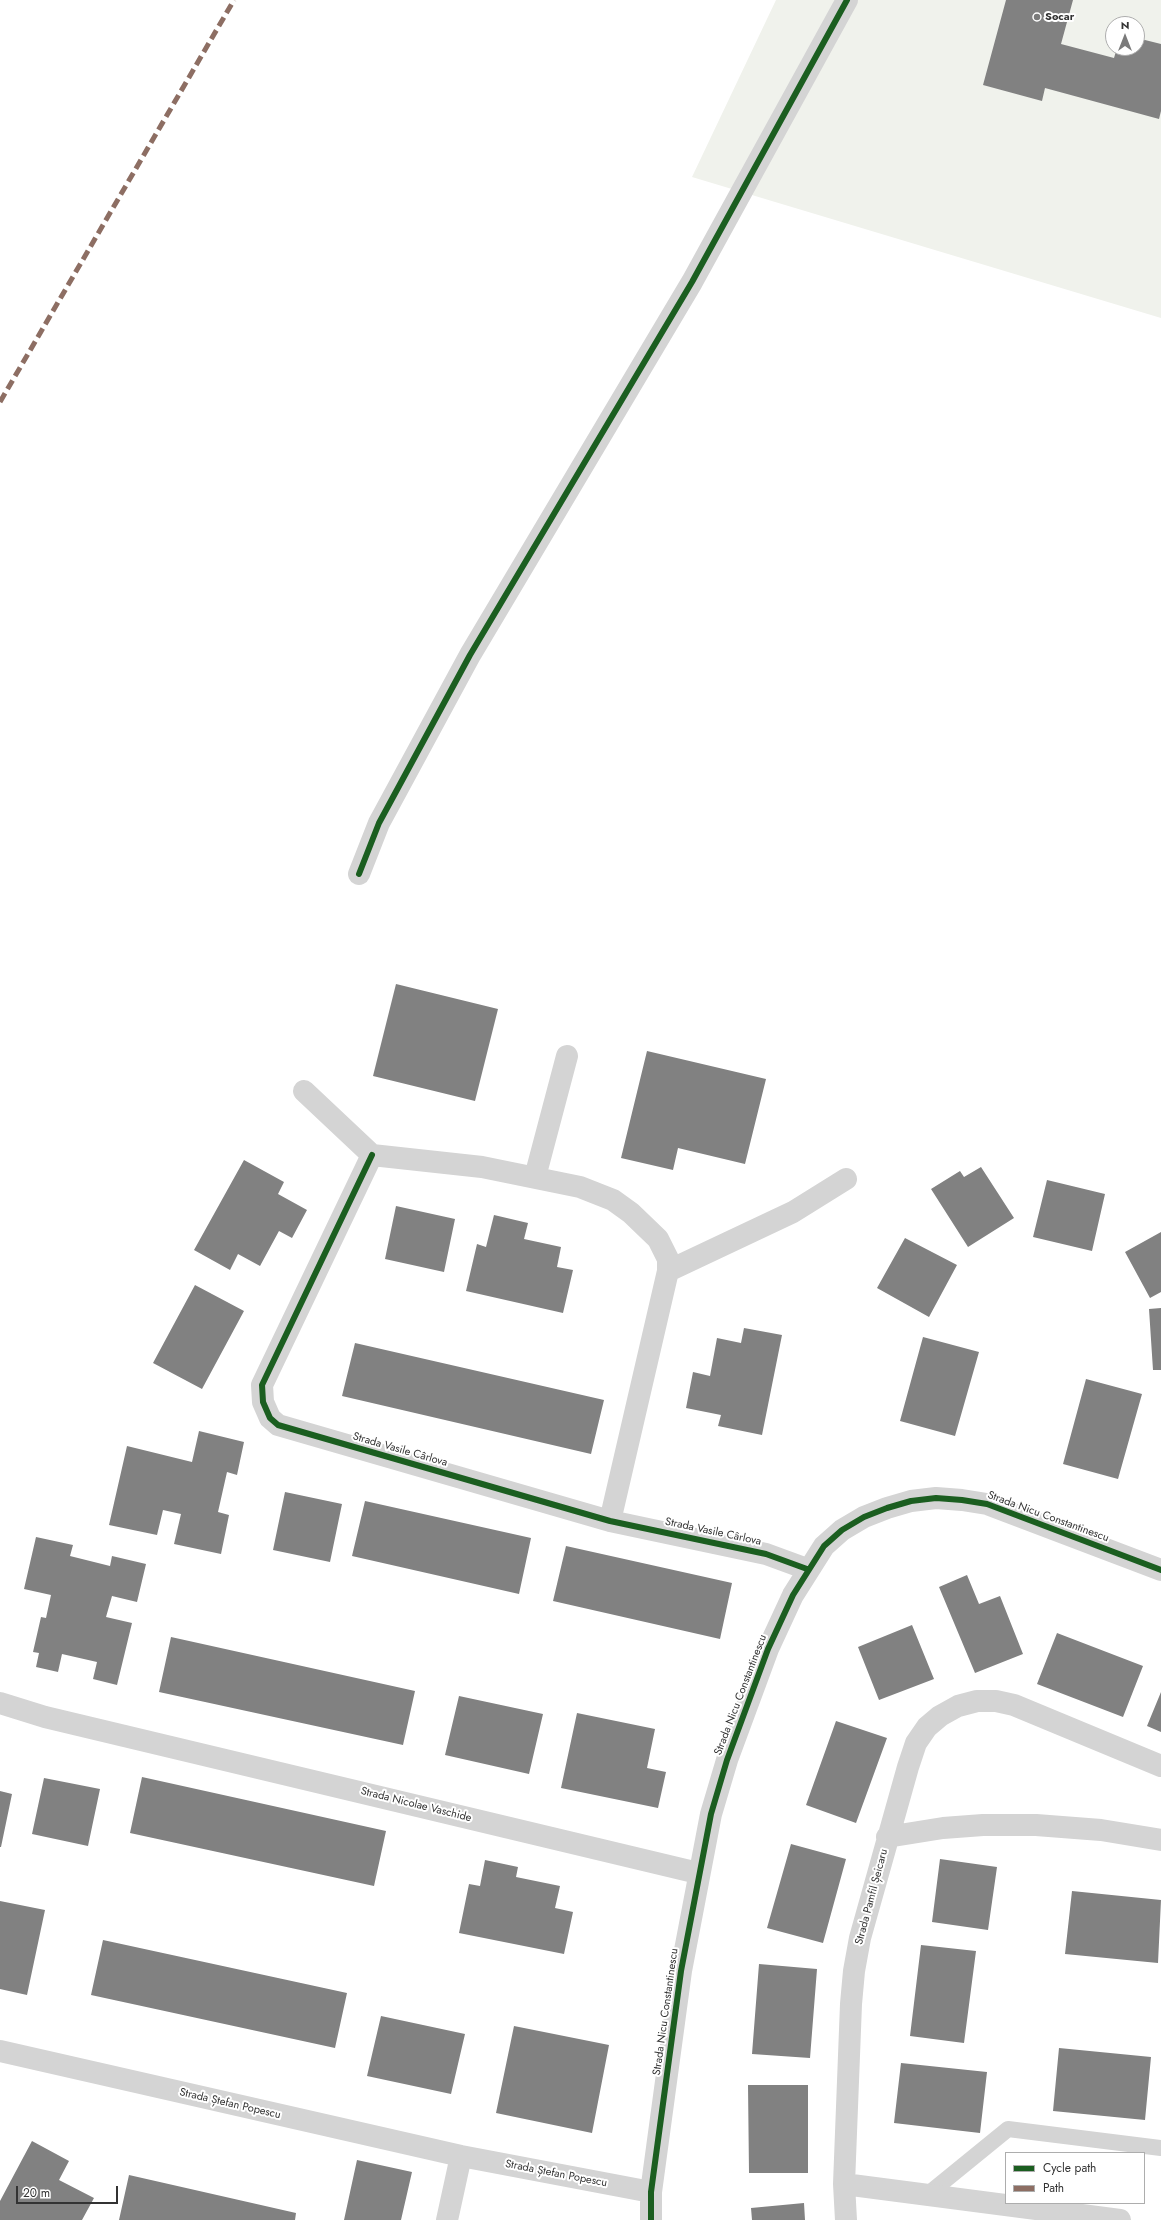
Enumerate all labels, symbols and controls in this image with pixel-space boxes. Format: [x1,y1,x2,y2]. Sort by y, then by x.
place label: Socar [1045,10,1074,24]
marker: Socar [1032,12,1042,22]
north arrow [1105,16,1145,56]
text: N [1121,17,1129,33]
street label: Strada Vasile Cârlova [351,1430,449,1470]
street label: Strada Nicu Constantinescu [986,1489,1110,1545]
street label: Strada Vasile Cârlova [664,1515,762,1549]
street label: Strada Nicu Constantinescu [712,1633,770,1757]
street label: Strada Nicolae Vaschide [359,1785,473,1825]
street label: Strada Pamfil Șeicaru [853,1848,891,1946]
street label: Strada Nicu Constantinescu [651,1948,681,2076]
street label: Strada Ștefan Popescu [178,2086,282,2122]
legend [1005,2152,1145,2204]
street label: Strada Ștefan Popescu [504,2158,608,2190]
text: Cycle path [1043,2159,1096,2177]
scale bar [18,2178,120,2204]
text: Path [1043,2179,1064,2197]
text: 20 m [23,2184,50,2202]

